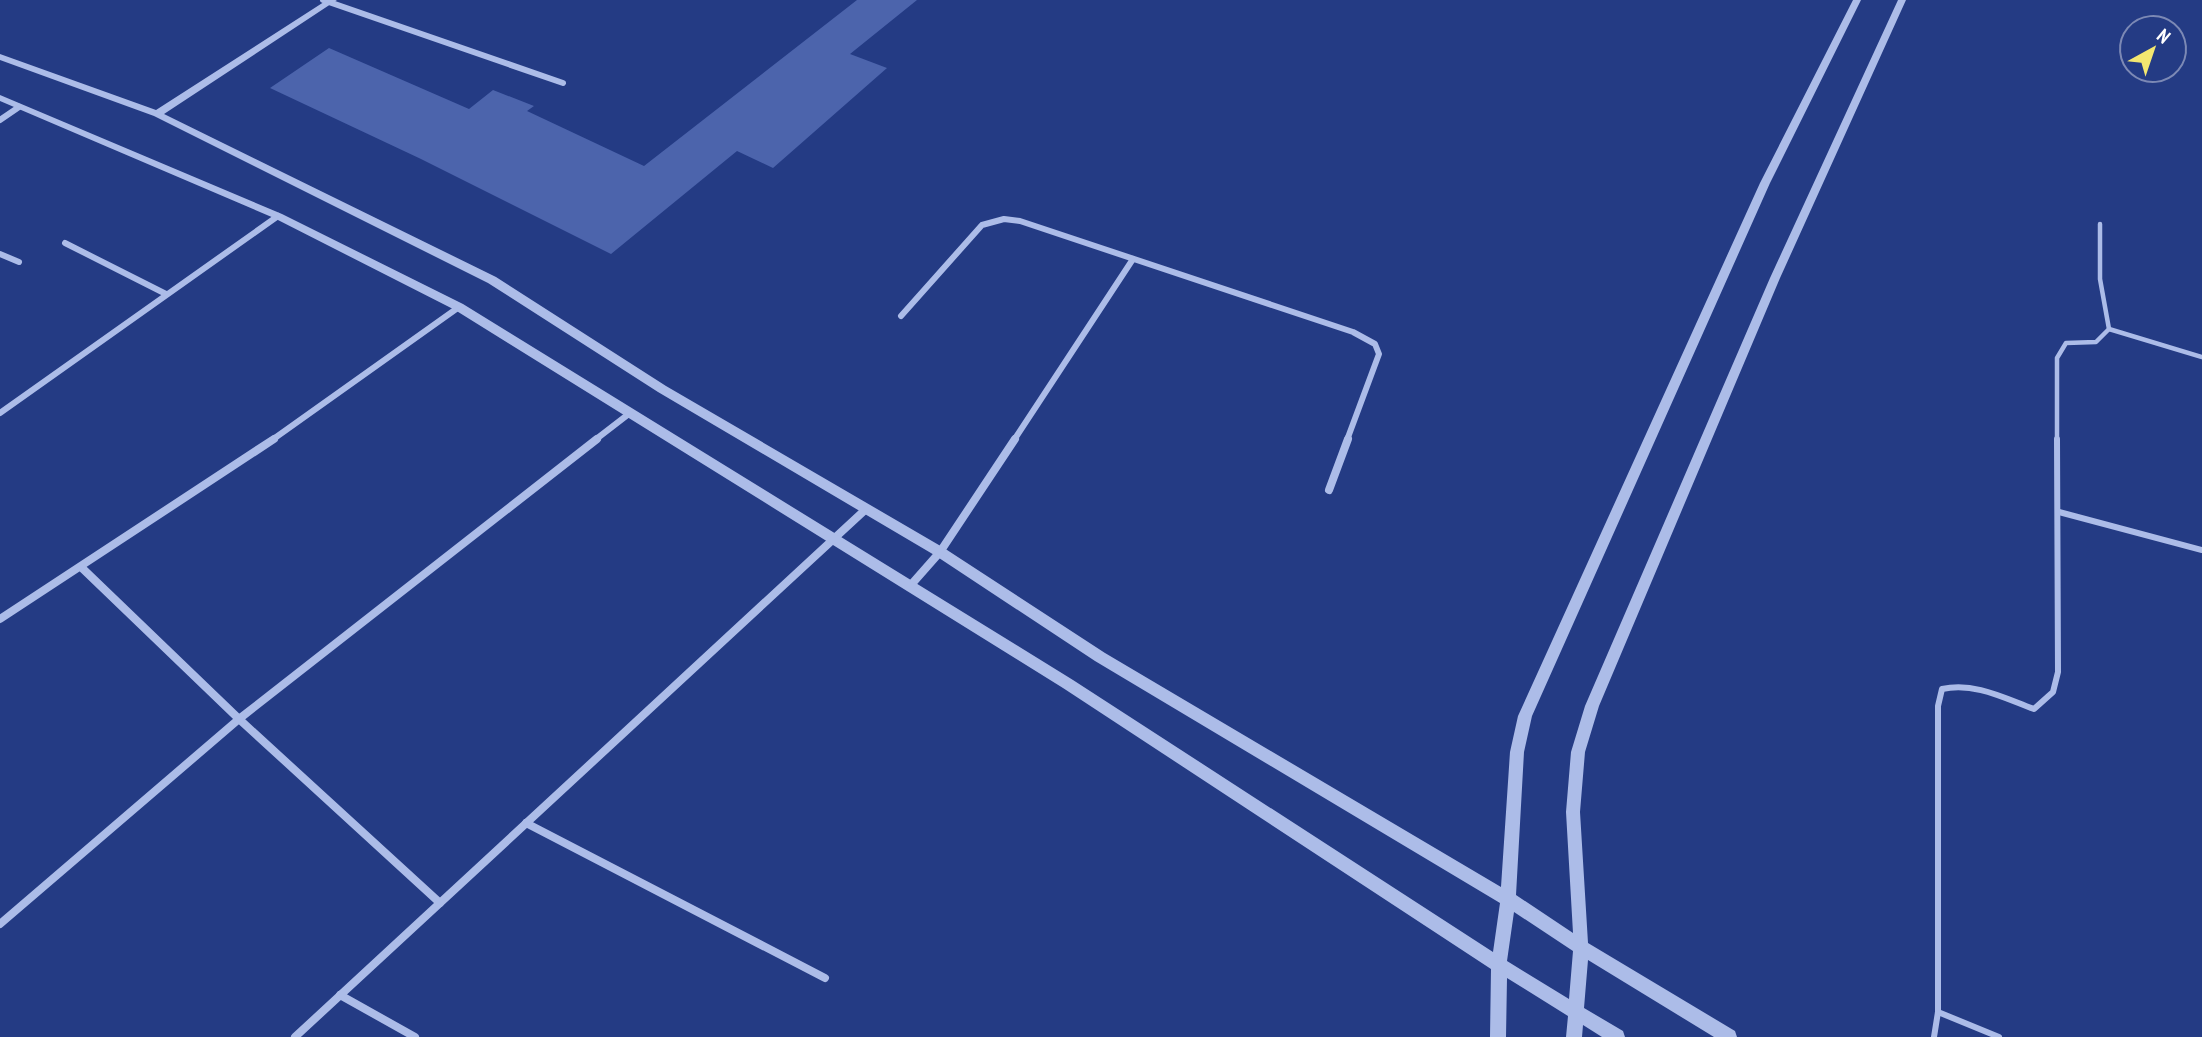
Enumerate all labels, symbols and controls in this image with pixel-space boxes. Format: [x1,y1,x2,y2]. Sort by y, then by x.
north arrow [2118,14,2188,84]
text: N [2152,23,2176,48]

